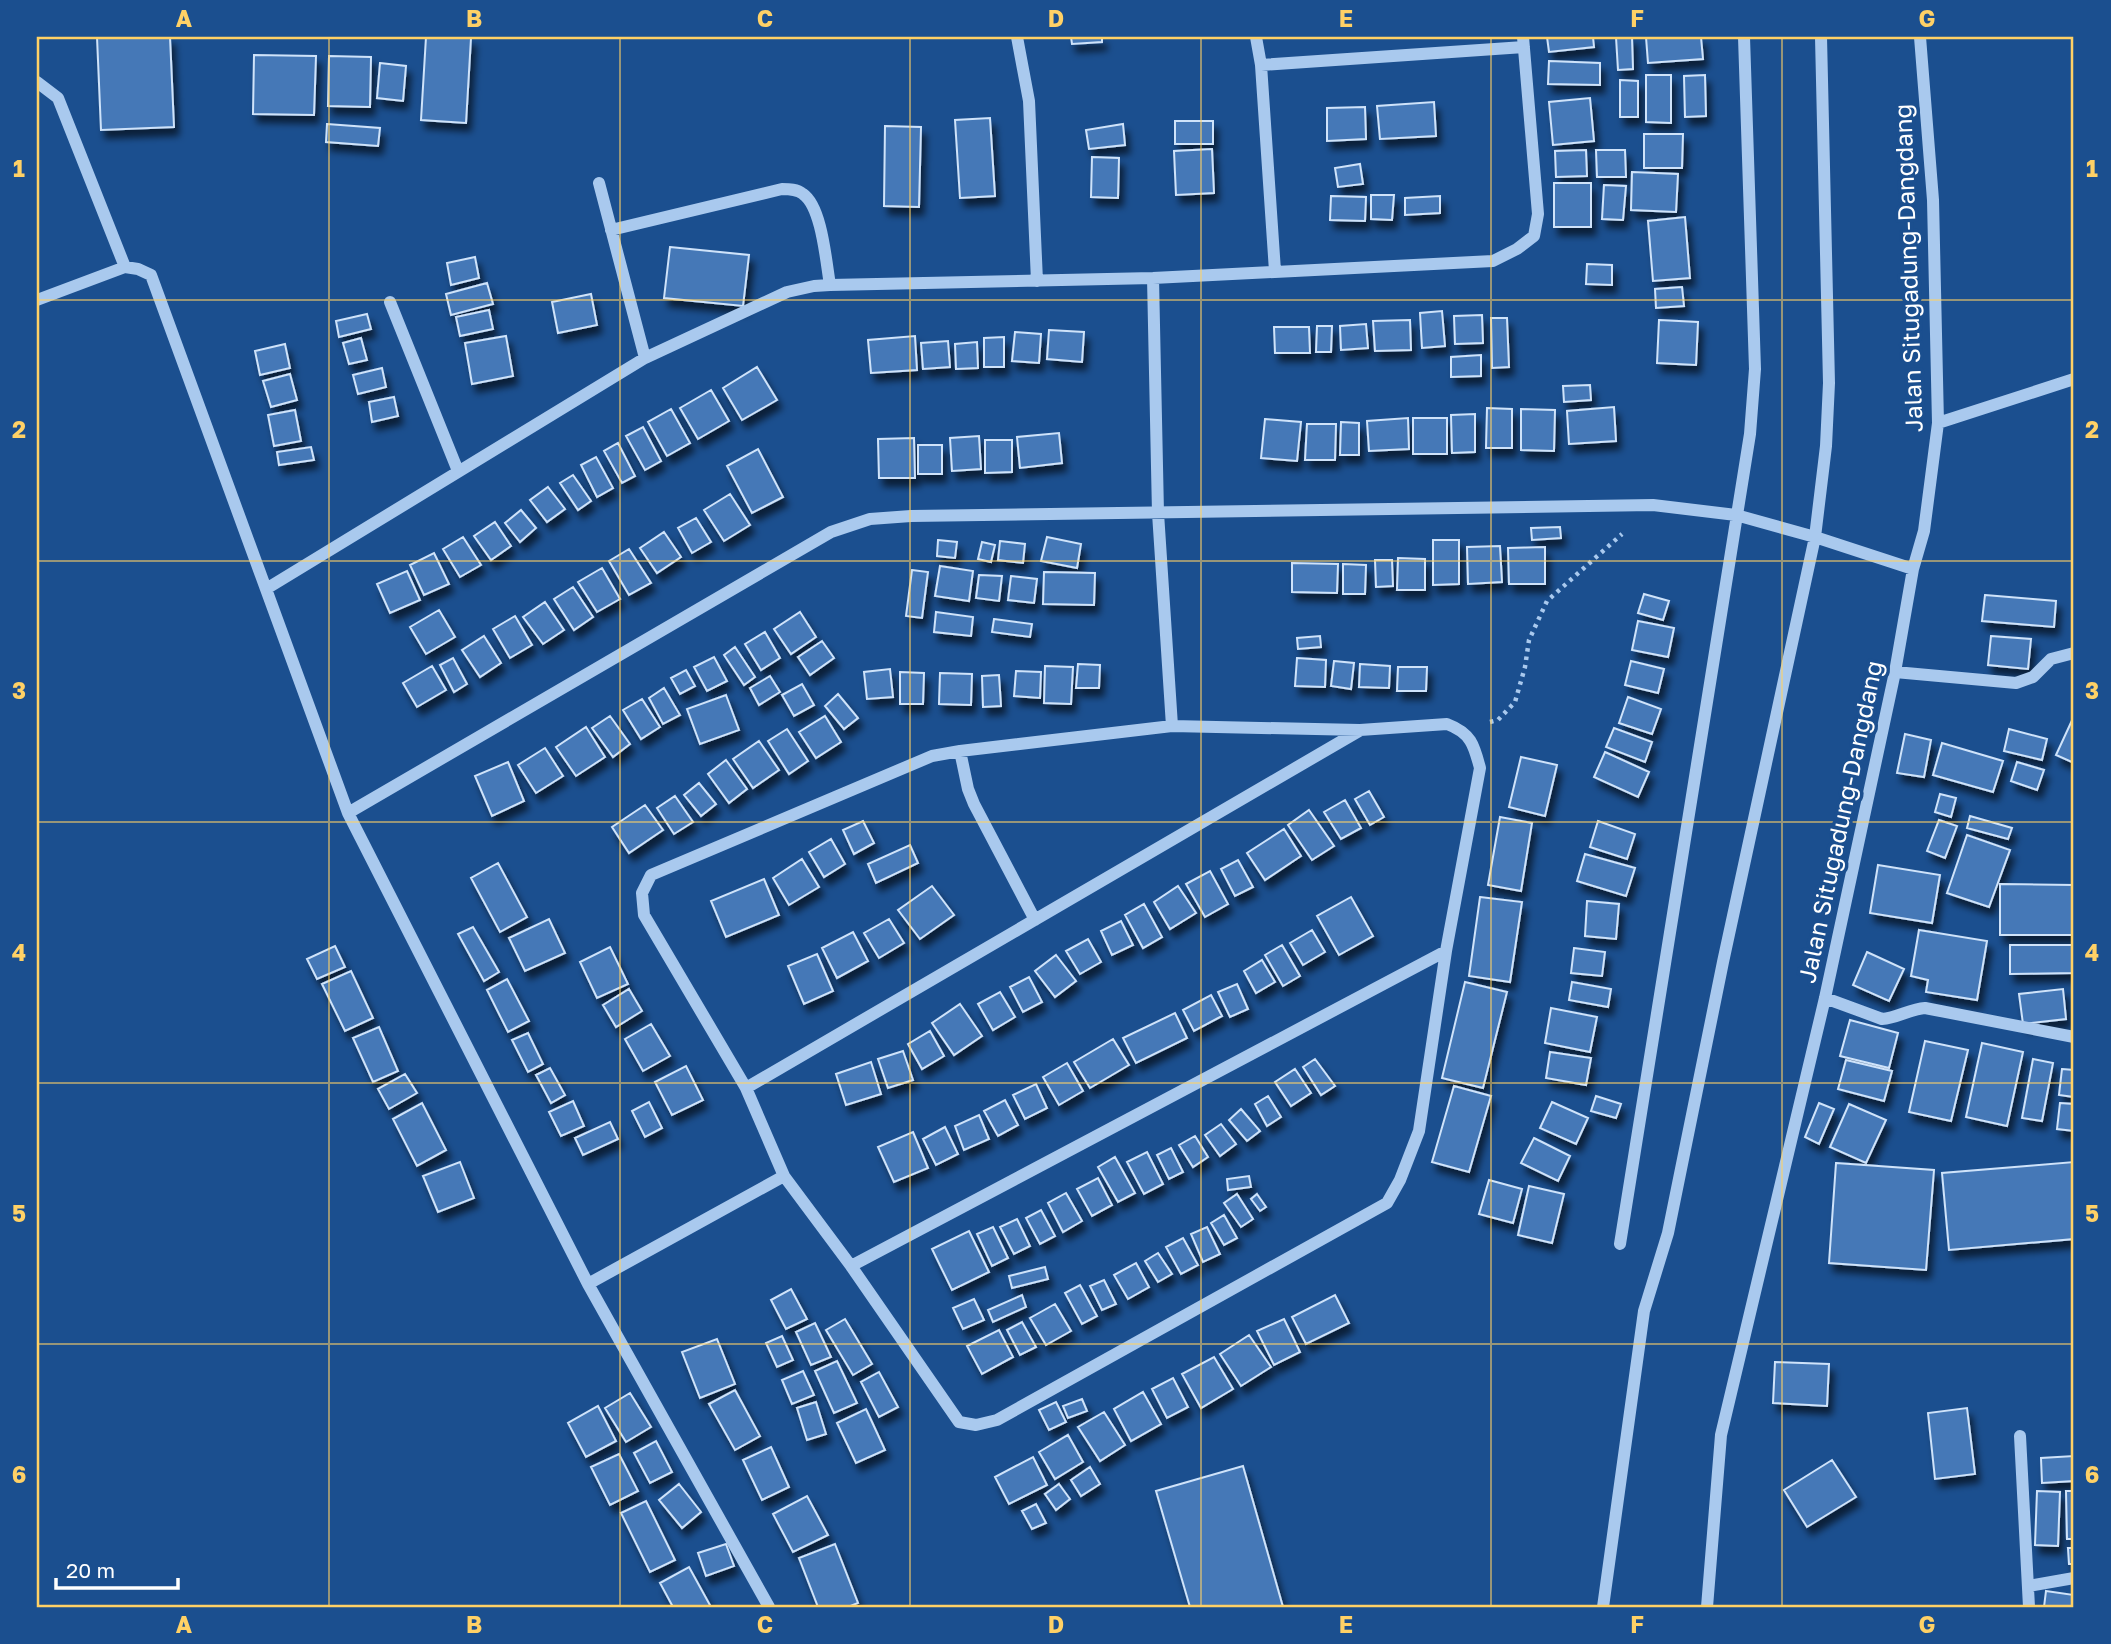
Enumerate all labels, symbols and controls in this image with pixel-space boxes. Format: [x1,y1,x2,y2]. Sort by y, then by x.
text: A [176,4,193,32]
text: B [466,4,482,32]
text: C [757,4,773,32]
text: D [1048,4,1064,32]
text: E [1339,4,1353,32]
text: F [1630,4,1644,32]
text: G [1919,4,1935,32]
street label: Jalan Situgadung-Dangdang [1887,103,1928,433]
text: 1 [13,154,25,182]
text: 1 [2086,154,2098,182]
text: 2 [12,415,26,443]
text: 2 [2085,415,2099,443]
street label: Jalan Situgadung-Dangdang [1791,658,1888,985]
text: 3 [12,676,26,704]
text: 3 [2085,676,2099,704]
text: 4 [12,938,26,966]
text: 4 [2085,938,2099,966]
text: 5 [12,1199,26,1227]
text: 5 [2085,1199,2099,1227]
text: 6 [12,1460,26,1488]
text: 6 [2085,1460,2099,1488]
scale bar [56,1546,178,1590]
text: 20 m [66,1557,115,1583]
text: A [176,1610,193,1638]
text: B [466,1610,482,1638]
text: C [757,1610,773,1638]
text: D [1048,1610,1064,1638]
text: E [1339,1610,1353,1638]
text: F [1630,1610,1644,1638]
text: G [1919,1610,1935,1638]

